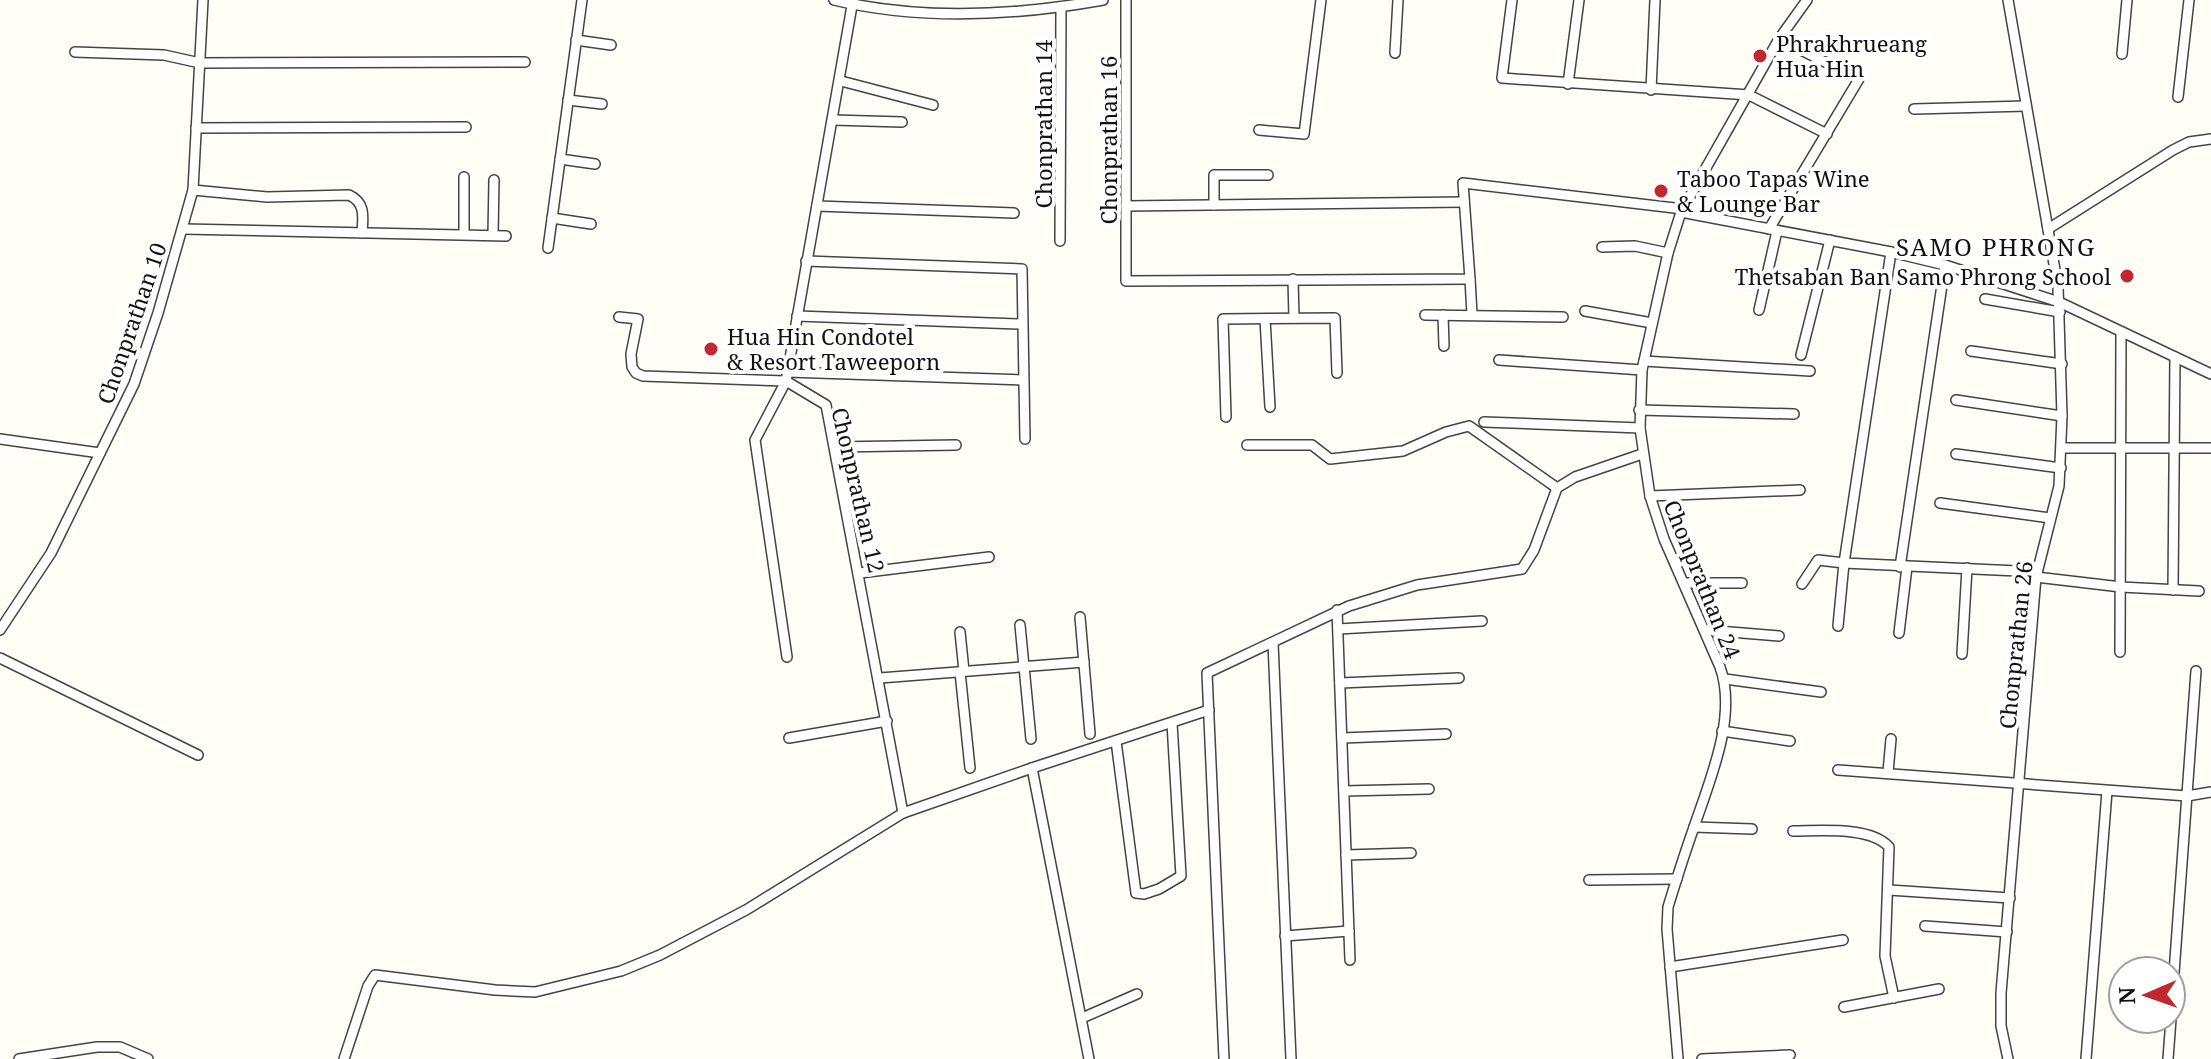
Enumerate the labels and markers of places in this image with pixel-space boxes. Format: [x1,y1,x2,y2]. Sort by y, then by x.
place label: Phrakhrueang Hua Hin [1776,28,1927,83]
marker: Phrakhrueang Hua Hin [1751,47,1769,65]
place label: Taboo Tapas Wine & Lounge Bar [1677,163,1870,218]
marker: Taboo Tapas Wine & Lounge Bar [1652,182,1670,200]
place label: Thetsaban Ban Samo Phrong School [1735,261,2111,291]
marker: Thetsaban Ban Samo Phrong School [2118,267,2136,285]
place label: Hua Hin Condotel & Resort Taweeporn [727,321,940,376]
marker: Hua Hin Condotel & Resort Taweeporn [702,340,720,358]

